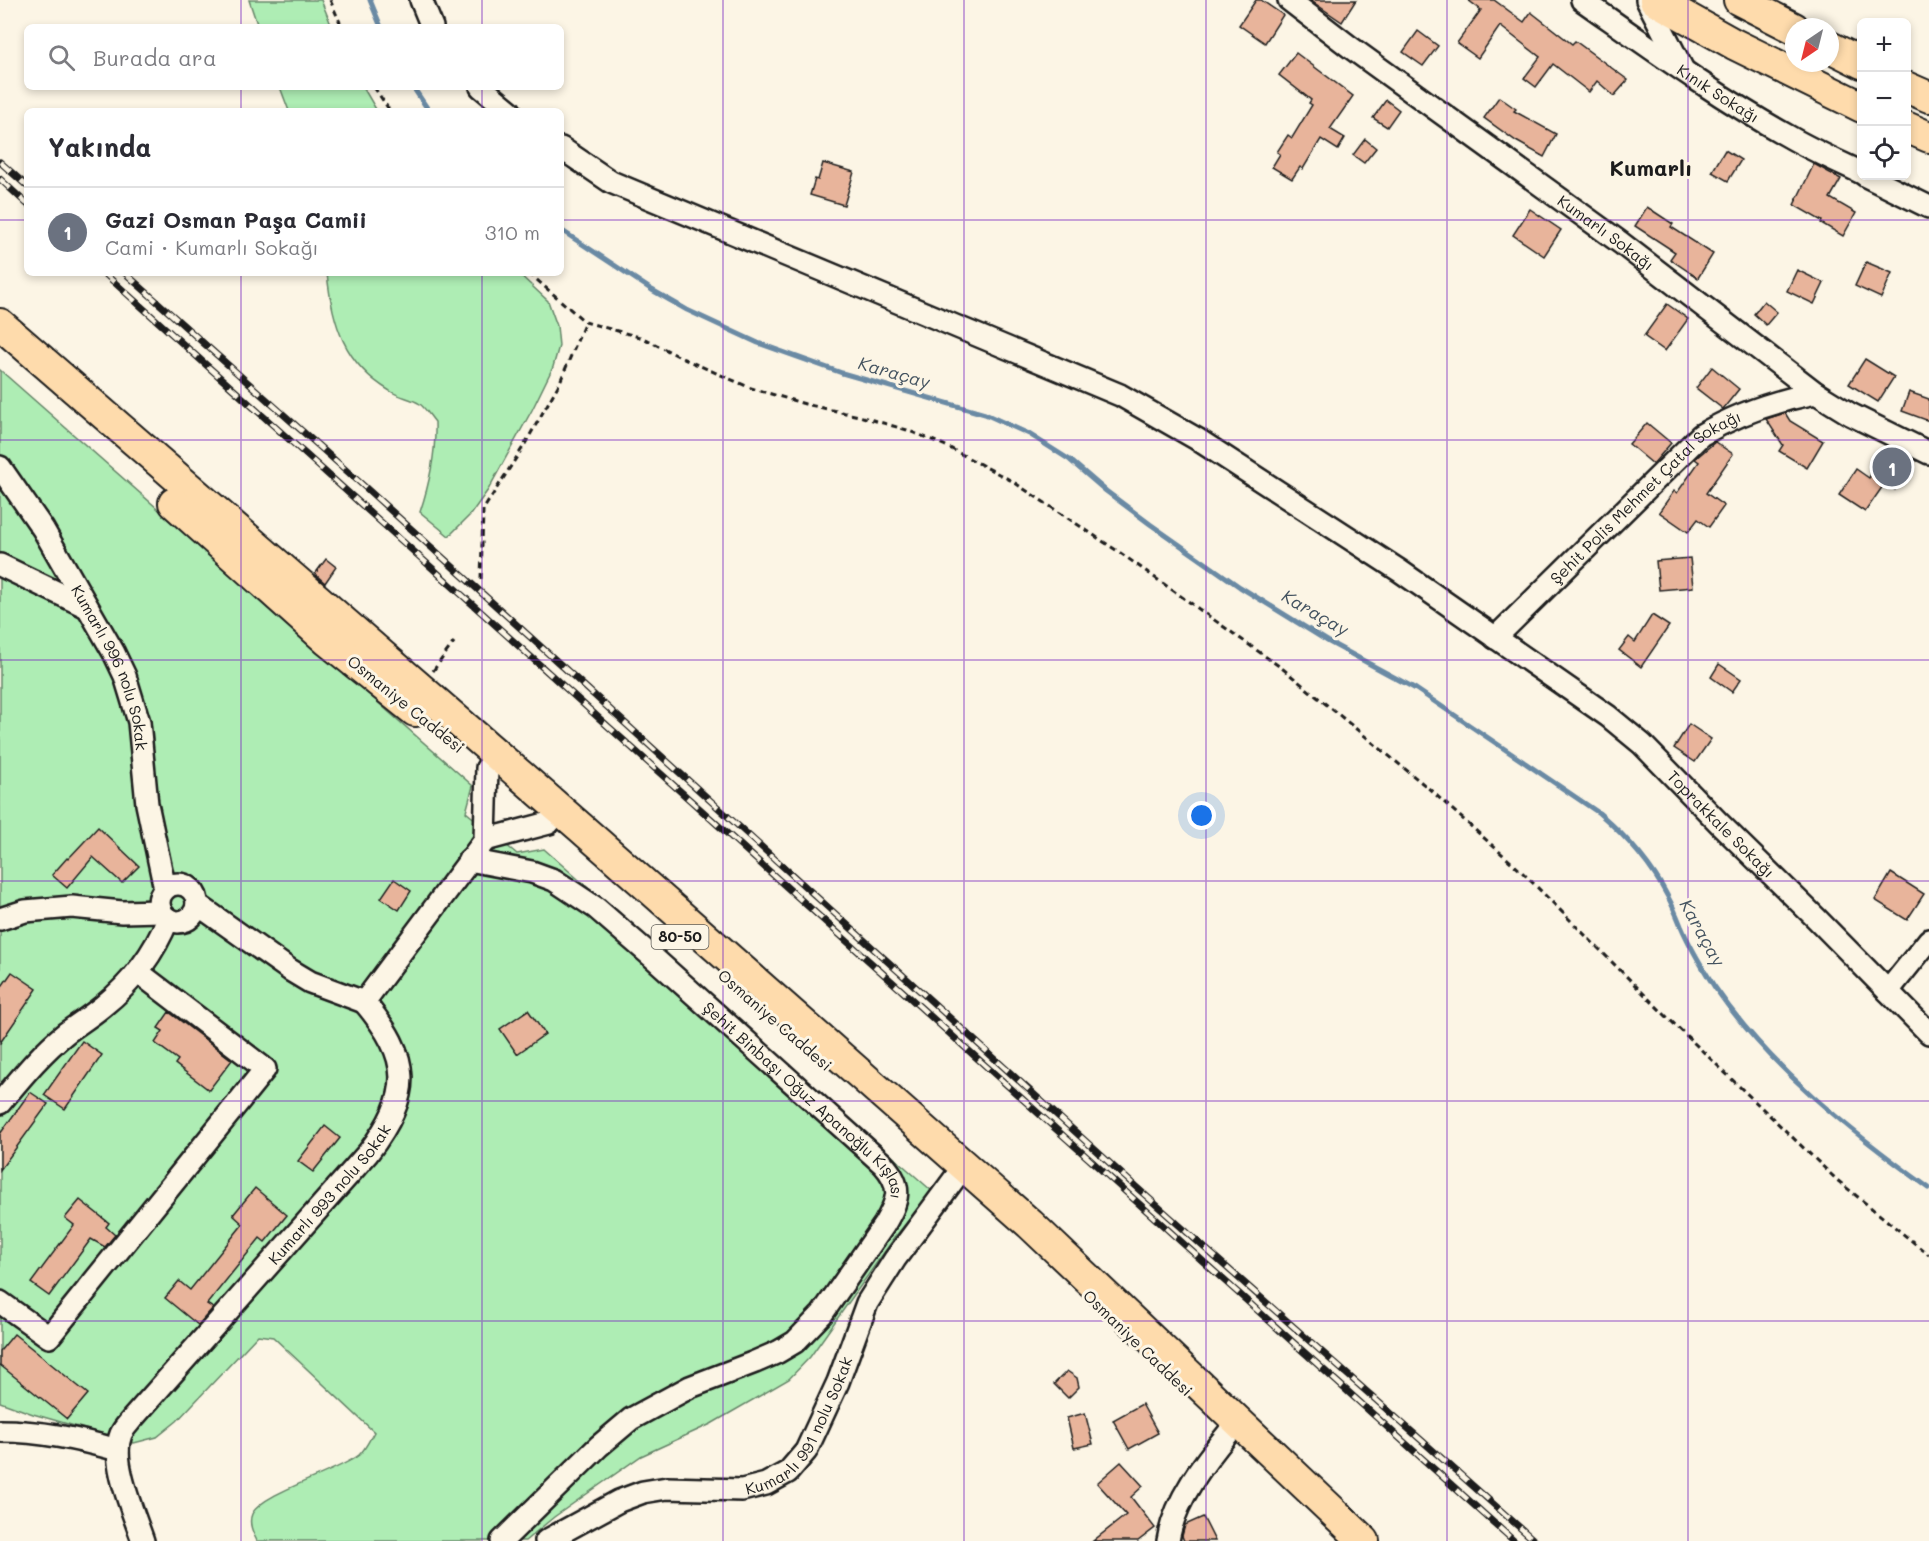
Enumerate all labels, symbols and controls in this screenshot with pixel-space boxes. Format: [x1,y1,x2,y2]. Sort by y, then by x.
north arrow [1785,18,1839,72]
map controls [1857,18,1911,180]
button: + [1857,18,1911,72]
search box [24,24,564,90]
icon: search [45,41,78,74]
text: Burada ara [93,43,217,72]
street label: Kınık Sokağı [1673,59,1763,127]
button: − [1857,72,1911,126]
button: locate [1857,126,1911,180]
text: Yakında [48,130,151,164]
district label: Kumarlı [1609,153,1693,182]
street label: Kumarlı Sokağı [1554,190,1659,275]
text: Gazi Osman Paşa Camii [105,205,367,234]
text: 1 [63,219,72,245]
text: 310 m [485,219,540,245]
text: Cami · Kumarlı Sokağı [105,234,319,260]
water label: Karaçay [856,350,934,394]
street label: Şehit Polis Mehmet Çatal Sokağı [1545,405,1744,588]
pin: 1 [1872,444,1912,490]
street label: Kumarlı 996 nolu Sokak [67,581,153,751]
water label: Karaçay [1278,583,1354,641]
street label: Osmaniye Caddesi [344,650,469,757]
street label: Toprakkale Sokağı [1663,765,1779,882]
your location [1187,801,1216,830]
water label: Karaçay [1675,895,1731,971]
road number: 80-50 [652,925,708,949]
street label: Osmaniye Caddesi [714,964,837,1075]
street label: Şehit Binbaşı Oğuz Apanoğlu Kışlası [699,997,908,1201]
street label: Kumarlı 993 nolu Sokak [263,1120,395,1269]
street label: Osmaniye Caddesi [1079,1285,1198,1400]
street label: Kumarlı 991 nolu Sokak [743,1353,857,1499]

